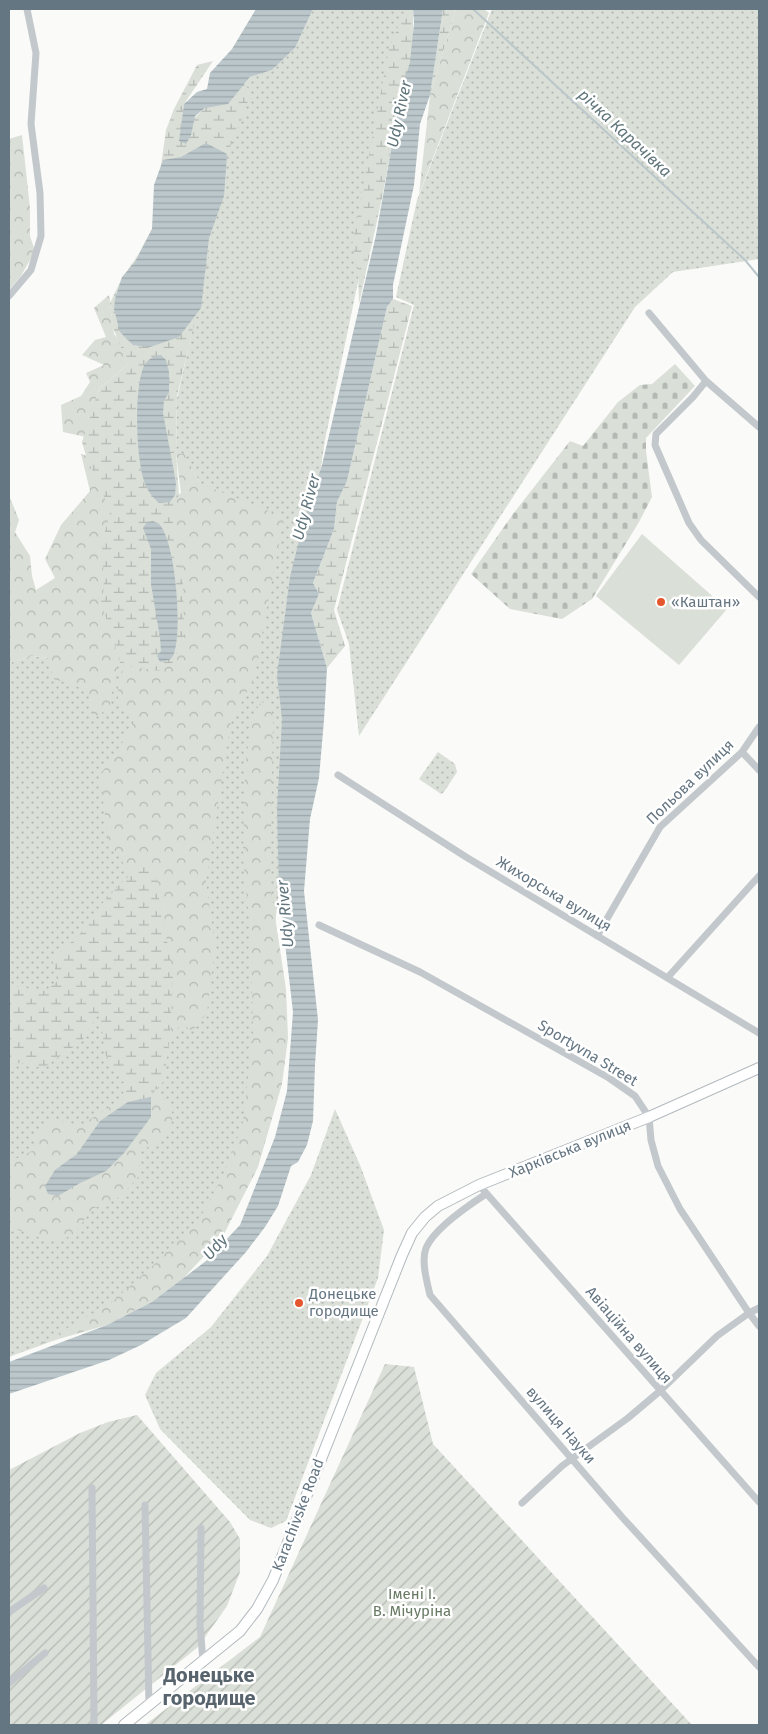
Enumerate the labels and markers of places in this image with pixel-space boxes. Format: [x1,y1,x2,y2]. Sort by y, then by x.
place label: «Каштан» [671,593,740,611]
marker: «Каштан» [655,596,667,608]
place label: Донецьке городище [308,1285,379,1320]
marker: Донецьке городище [293,1297,305,1309]

